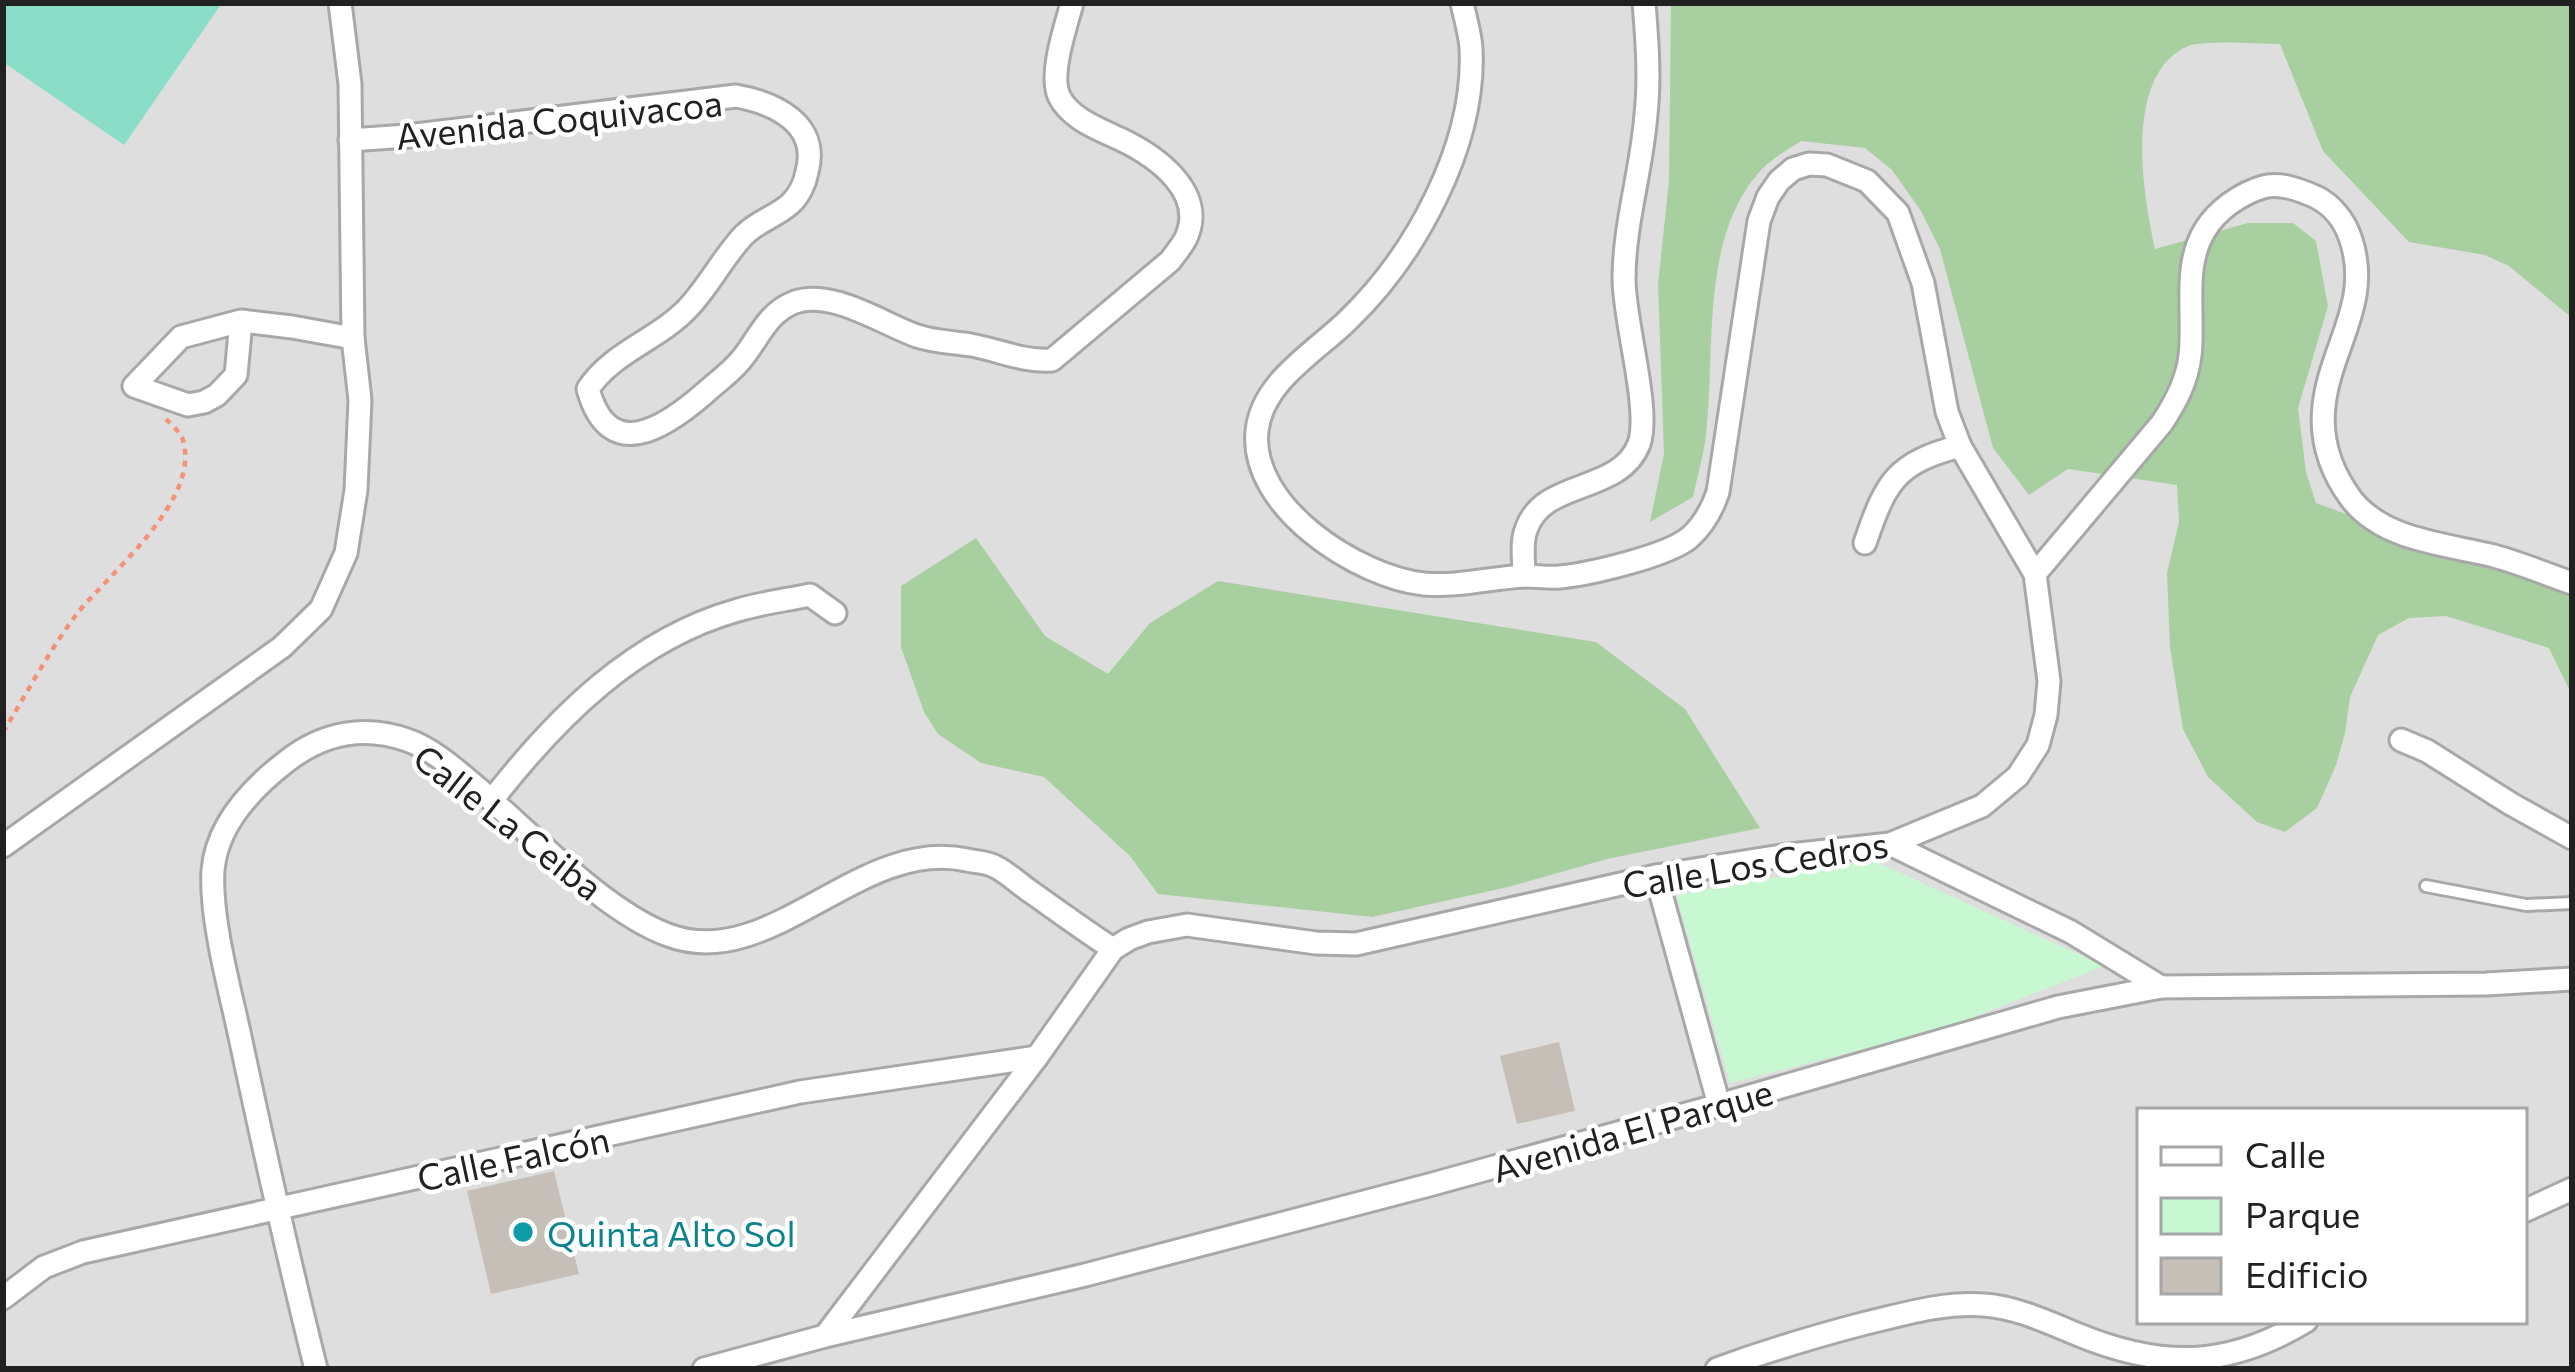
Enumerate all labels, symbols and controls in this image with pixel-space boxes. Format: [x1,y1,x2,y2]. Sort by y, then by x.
street label: Avenida Coquivacoa [393,79,725,157]
street label: Calle La Ceiba [406,734,612,908]
street label: Calle Los Cedros [1619,820,1891,906]
street label: Avenida El Parque [1487,1068,1777,1190]
legend [2137,1108,2527,1324]
street label: Calle Falcón [413,1115,613,1199]
text: Calle [2245,1131,2326,1175]
text: Parque [2245,1191,2360,1235]
place label: Quinta Alto Sol [547,1210,796,1254]
marker: Quinta Alto Sol [510,1219,536,1245]
text: Edificio [2245,1251,2368,1295]

